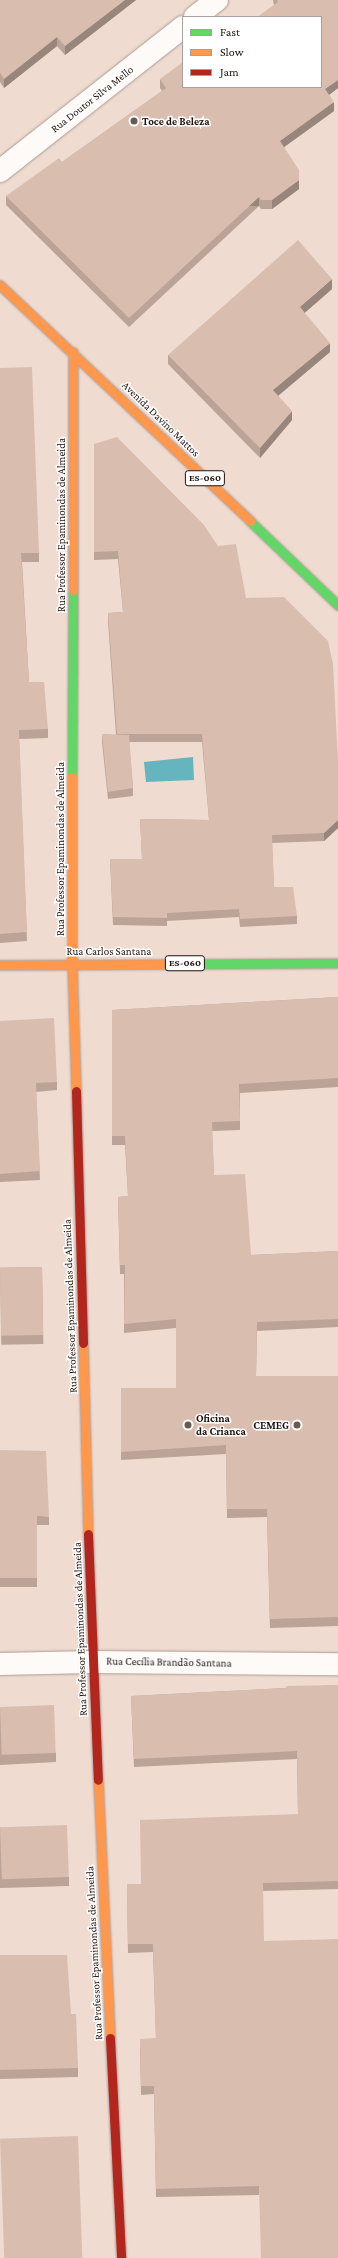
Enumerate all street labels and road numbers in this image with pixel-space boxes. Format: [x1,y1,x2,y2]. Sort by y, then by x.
street label: Rua Doutor Silva Mello [48,63,136,135]
street label: Avenida Davino Mattos [120,379,202,459]
street label: Rua Professor Epaminondas de Almeida [54,438,68,612]
road number: ES-060 [184,470,226,486]
street label: Rua Professor Epaminondas de Almeida [53,762,67,936]
street label: Rua Carlos Santana [67,944,151,958]
road number: ES-060 [164,955,206,971]
street label: Rua Professor Epaminondas de Almeida [60,1219,80,1393]
street label: Rua Professor Epaminondas de Almeida [70,1542,90,1716]
street label: Rua Cecília Brandão Santana [106,1654,232,1670]
street label: Rua Professor Epaminondas de Almeida [83,1866,105,2040]

